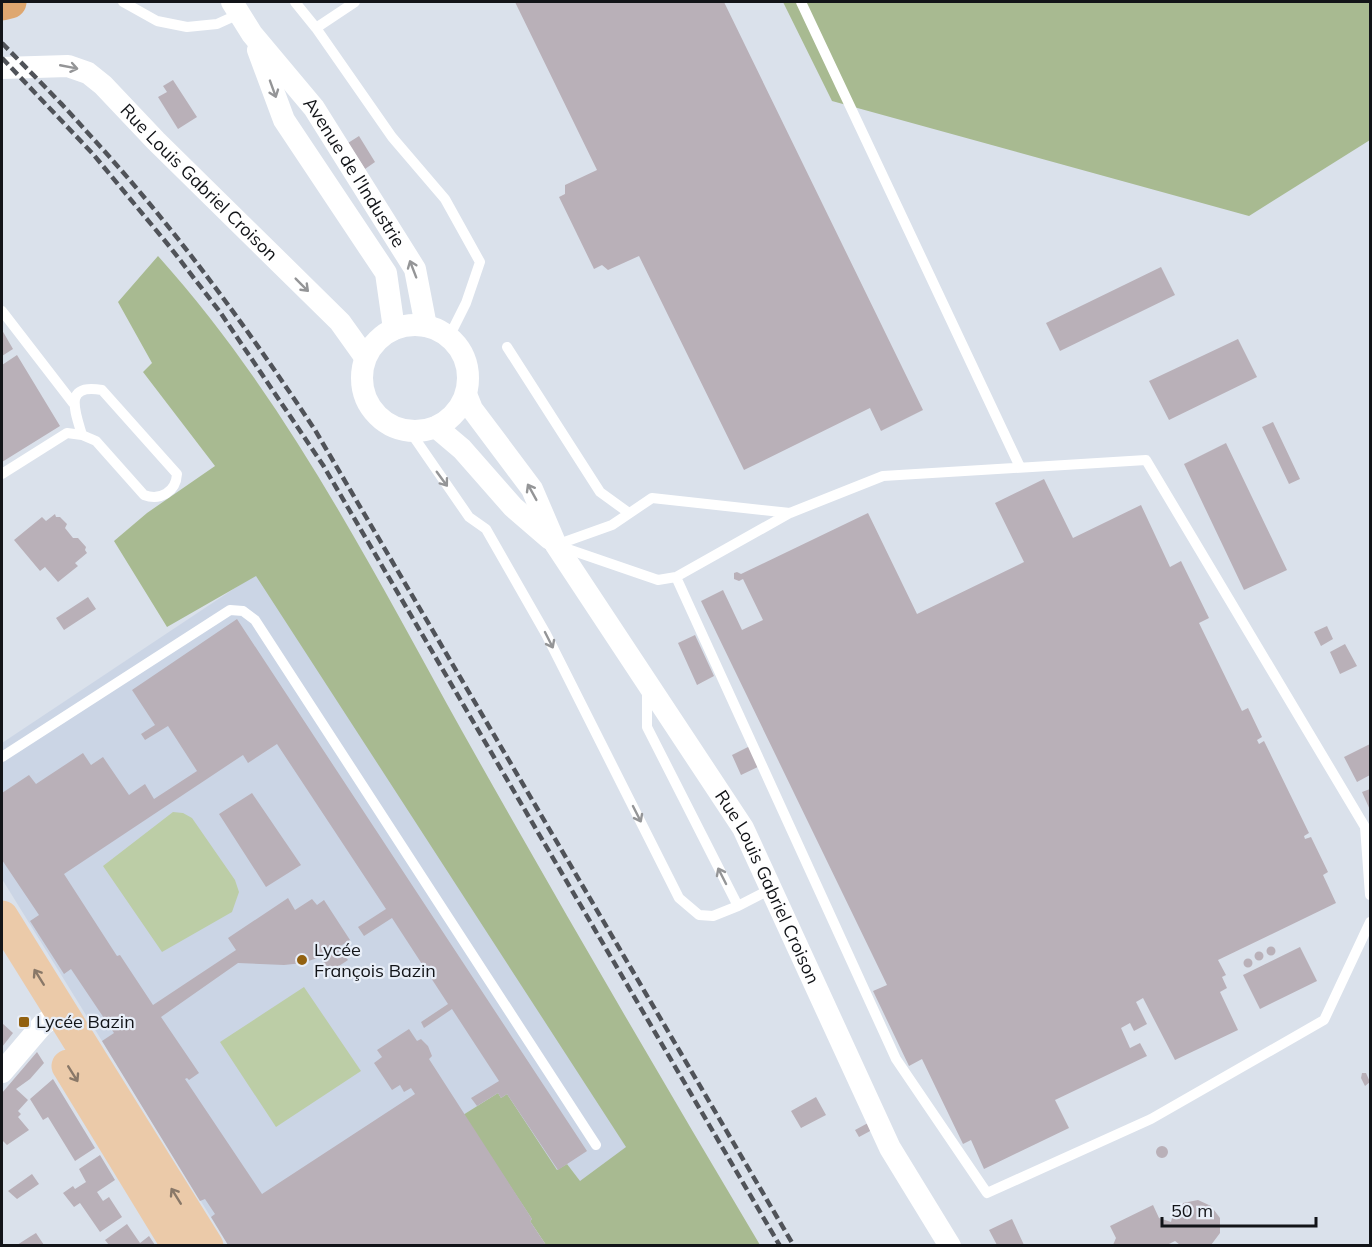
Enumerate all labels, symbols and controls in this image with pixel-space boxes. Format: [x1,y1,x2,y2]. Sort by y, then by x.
one-way arrow [59,62,78,73]
one-way arrow [268,79,279,98]
street label: Avenue de l'Industrie [299,92,410,251]
street label: Rue Louis Gabriel Croison [116,99,283,265]
one-way arrow [407,260,418,279]
one-way arrow [295,277,310,292]
one-way arrow [436,470,448,486]
one-way arrow [526,484,538,501]
one-way arrow [544,630,555,648]
street label: Rue Louis Gabriel Croison [710,786,825,987]
one-way arrow [631,804,643,822]
one-way arrow [716,867,728,885]
place label: Lycée François Bazin [314,938,436,982]
marker: Lycée François Bazin [295,953,309,967]
one-way arrow [33,969,45,986]
place label: Lycée Bazin [36,1010,135,1033]
marker: Lycée Bazin [17,1015,31,1029]
one-way arrow [68,1065,80,1082]
one-way arrow [170,1188,182,1205]
scale bar [1162,1190,1316,1228]
text: 50 m [1171,1199,1213,1222]

